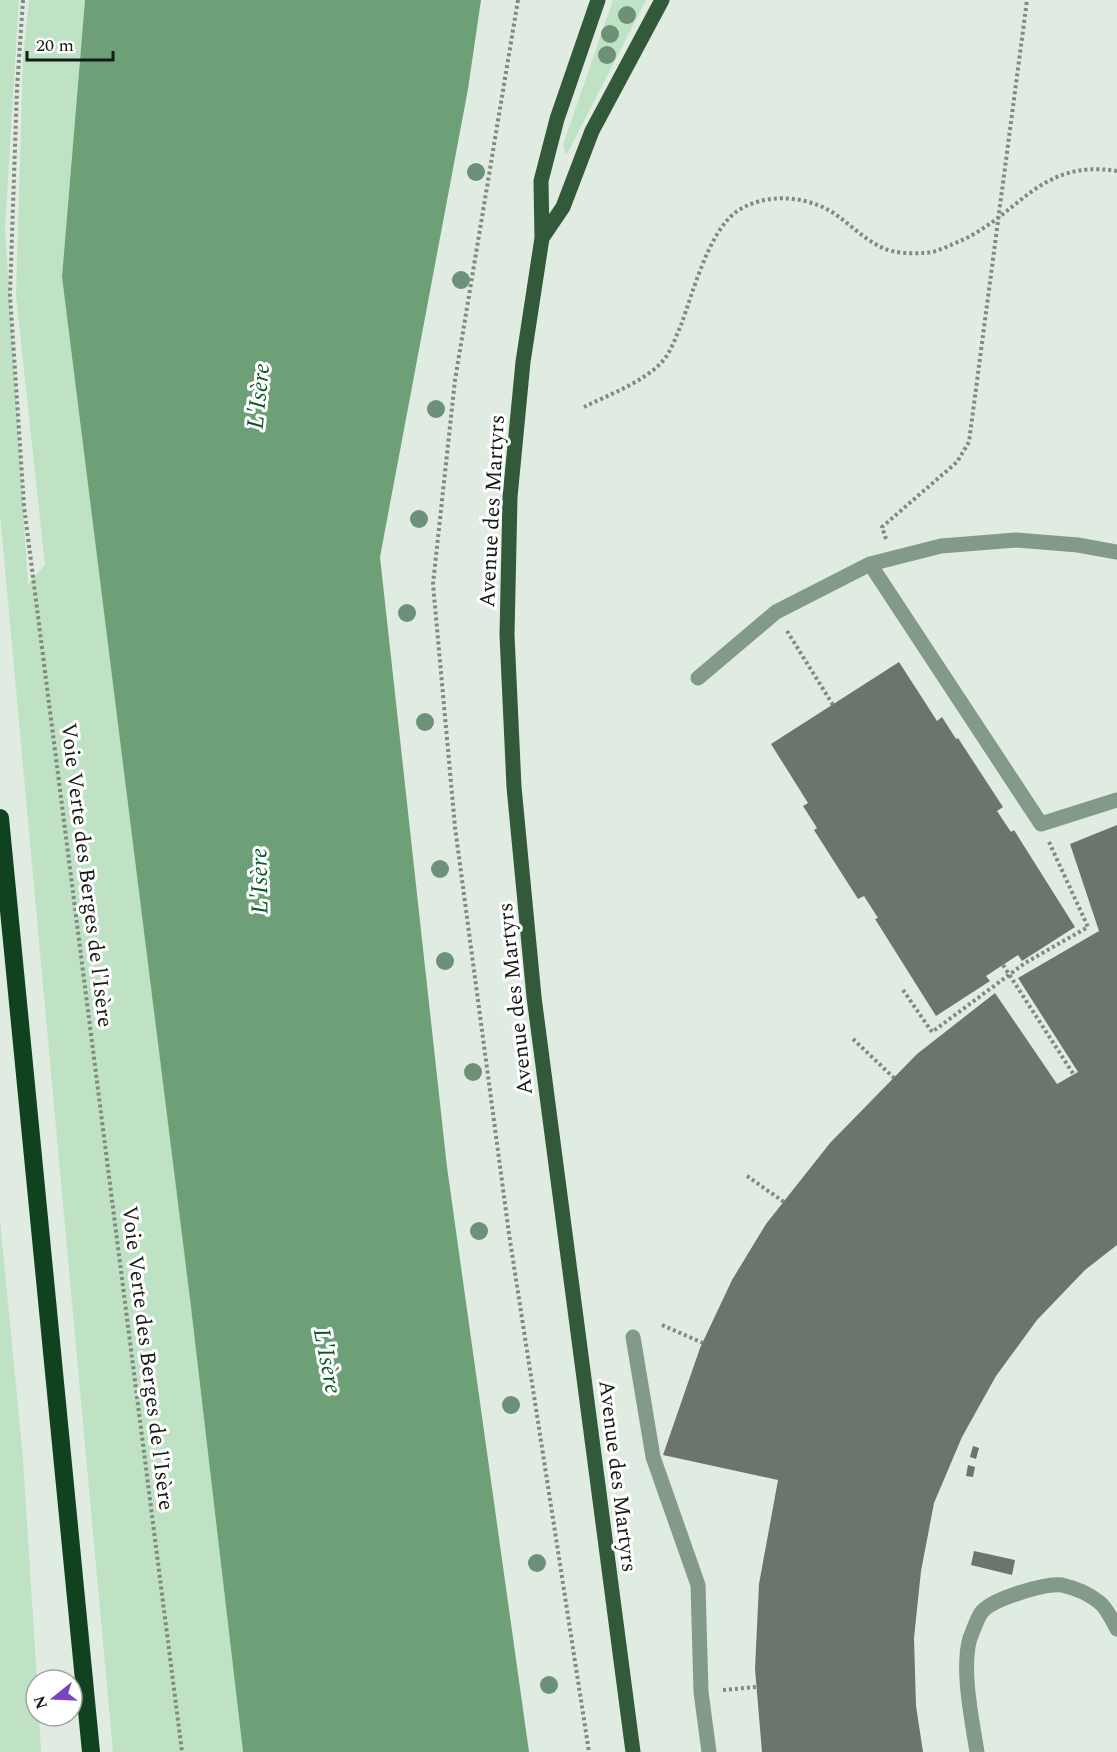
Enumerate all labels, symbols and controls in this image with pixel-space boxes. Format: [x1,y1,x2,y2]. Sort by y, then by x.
scale bar [27,24,112,62]
text: 20 m [36,32,74,59]
water label: L'Isère [238,361,280,431]
street label: Avenue des Martyrs [471,414,514,608]
street label: Voie Verte des Berges de l'Isère [51,721,122,1029]
water label: L'Isère [241,847,279,915]
street label: Avenue des Martyrs [489,901,542,1097]
street label: Voie Verte des Berges de l'Isère [112,1204,183,1512]
water label: L'Isère [303,1325,351,1397]
street label: Avenue des Martyrs [589,1378,646,1574]
north arrow [24,1668,84,1728]
text: N [27,1692,54,1712]

